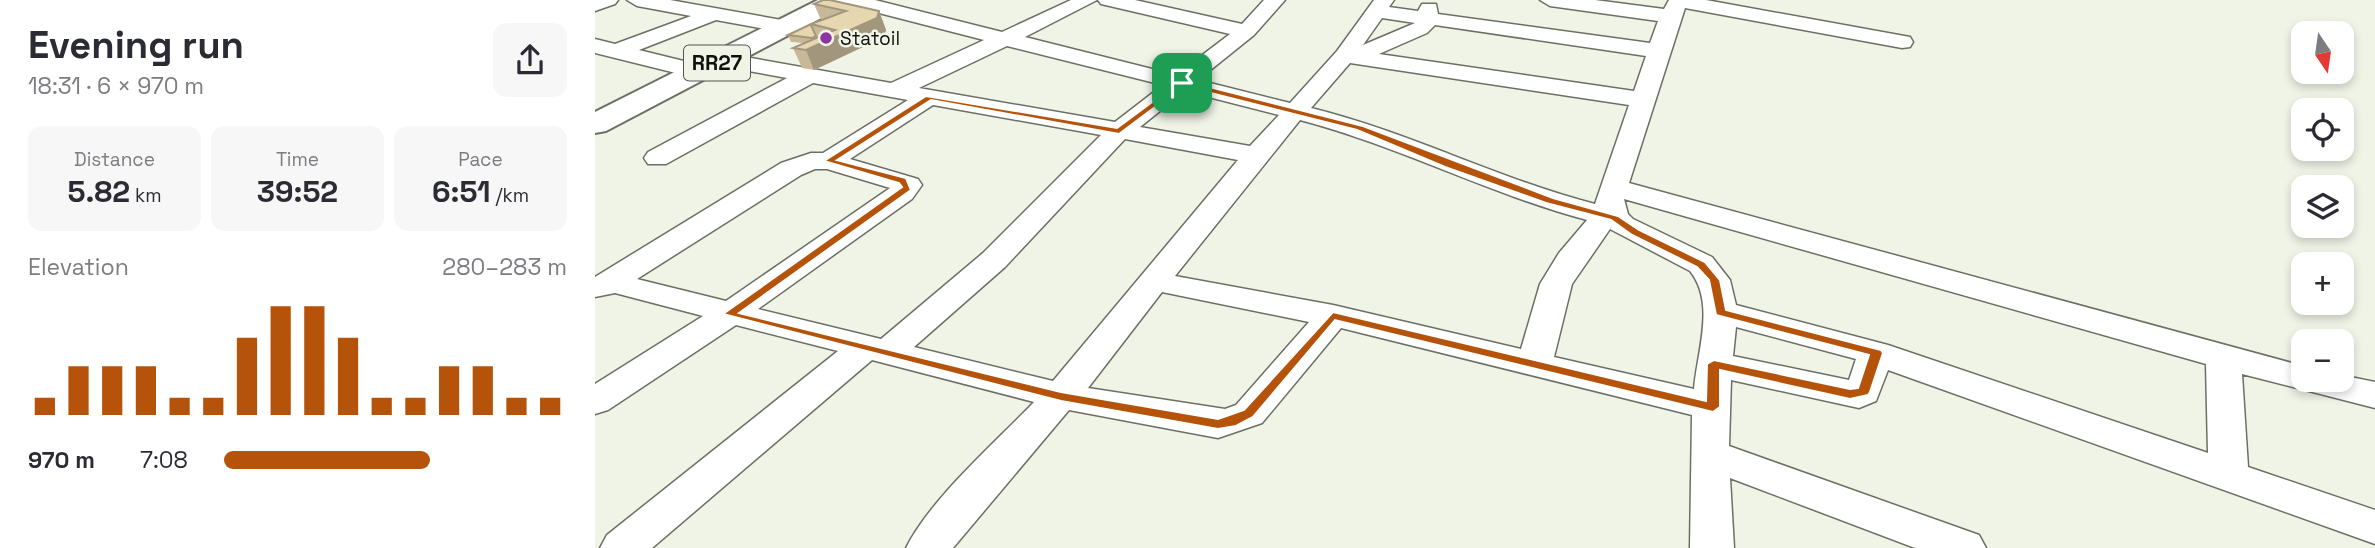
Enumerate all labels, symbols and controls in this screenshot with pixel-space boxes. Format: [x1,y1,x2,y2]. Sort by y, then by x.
text: Evening run [28,21,244,69]
north arrow [2291,21,2354,84]
map controls [2291,21,2354,392]
button: share [493,23,567,97]
place label: Statoil [840,26,900,51]
marker: Statoil [818,30,834,46]
road number: RR27 [684,46,750,80]
pin [1152,53,1212,113]
icon: arrive [1163,64,1201,102]
text: 18:31 · 6 × 970 m [28,71,204,101]
button: locate [2291,98,2354,161]
text: Distance [74,147,155,172]
text: Time [276,147,319,172]
text: Pace [458,147,503,172]
text: 5.82 [67,172,130,211]
text: 39:52 [257,172,338,211]
text: 6:51 [432,172,491,211]
button: layers [2291,175,2354,238]
text: km [130,183,162,208]
text: /km [491,183,529,208]
text: Elevation [28,252,129,282]
text: 280–283 m [442,252,567,282]
button: + [2291,252,2354,315]
button: − [2291,329,2354,392]
text: 970 m [28,445,95,475]
text: 7:08 [140,445,188,475]

